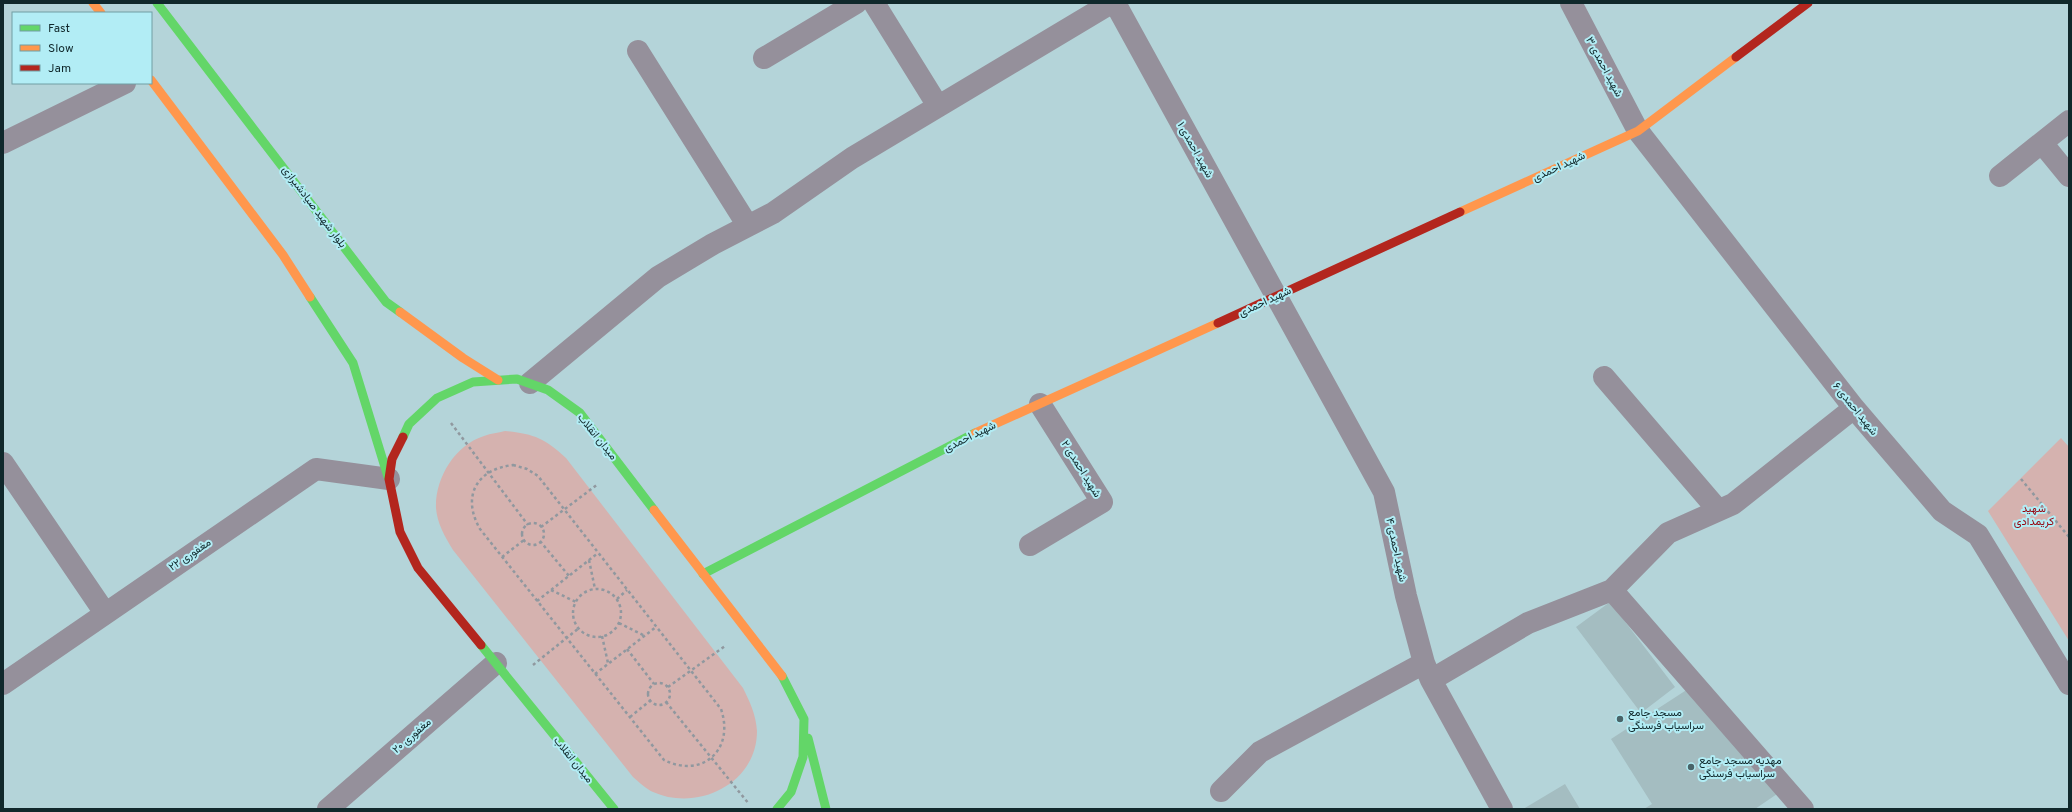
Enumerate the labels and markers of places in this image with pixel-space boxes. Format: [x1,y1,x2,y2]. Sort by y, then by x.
place label: مسجد جامع سراسیاب فرسنگی [1628,706,1704,733]
marker: مسجد جامع سراسیاب فرسنگی [1615,714,1625,724]
place label: مهدیه مسجد جامع سراسیاب فرسنگی [1699,754,1782,781]
marker: مهدیه مسجد جامع سراسیاب فرسنگی [1686,762,1696,772]

